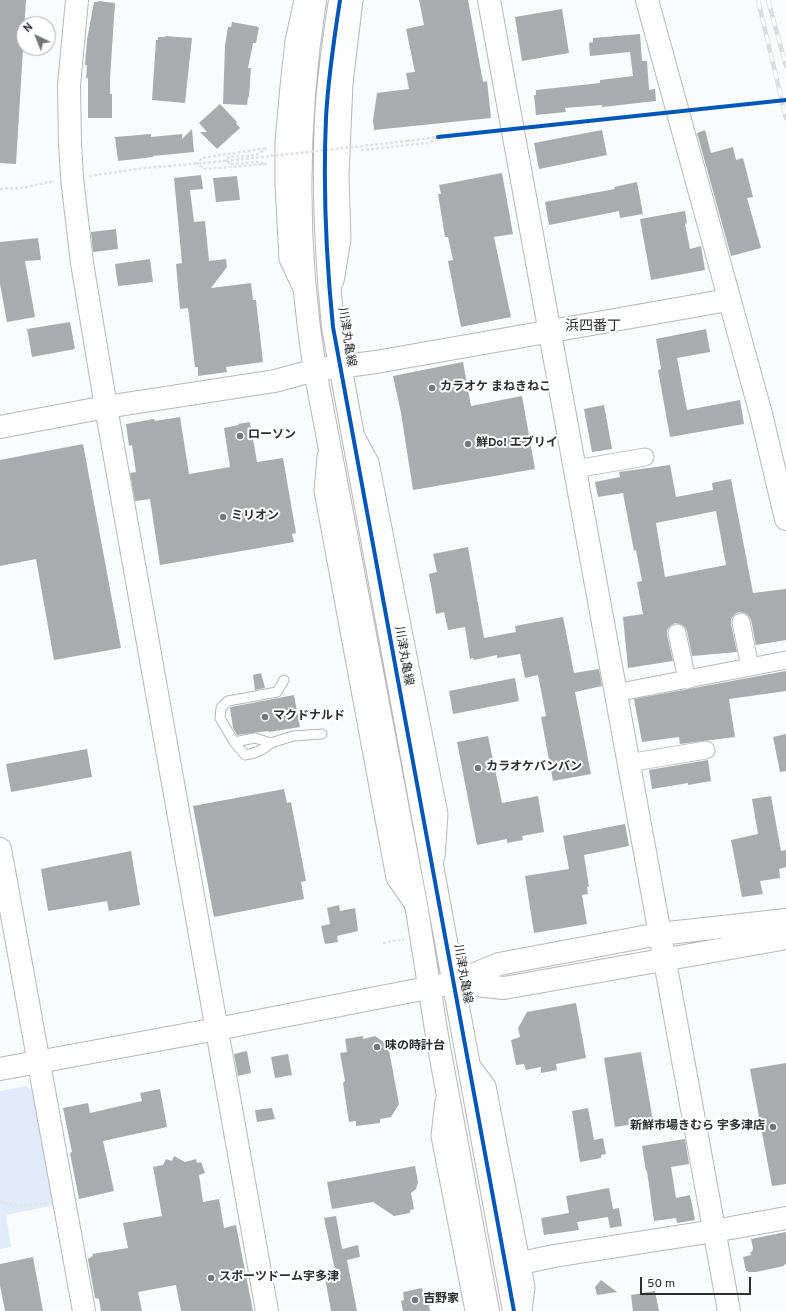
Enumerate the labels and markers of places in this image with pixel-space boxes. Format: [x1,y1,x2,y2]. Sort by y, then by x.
place label: カラオケ まねきねこ [440,381,551,395]
marker: カラオケ まねきねこ [427,383,437,393]
place label: ローソン [248,429,296,443]
marker: ローソン [235,431,245,441]
place label: 鮮Do! エブリイ [476,437,558,451]
marker: 鮮Do! エブリイ [463,439,473,449]
place label: ミリオン [231,510,279,524]
marker: ミリオン [218,512,228,522]
place label: マクドナルド [273,710,345,724]
marker: マクドナルド [260,712,270,722]
place label: カラオケバンバン [486,761,582,775]
marker: カラオケバンバン [473,763,483,773]
place label: 味の時計台 [385,1040,445,1054]
marker: 味の時計台 [372,1042,382,1052]
place label: 新鮮市場きむら 宇多津店 [630,1120,765,1134]
marker: 新鮮市場きむら 宇多津店 [768,1122,778,1132]
place label: スポーツドーム宇多津 [219,1271,339,1285]
marker: スポーツドーム宇多津 [206,1273,216,1283]
place label: 吉野家 [423,1293,459,1307]
marker: 吉野家 [410,1295,420,1305]

